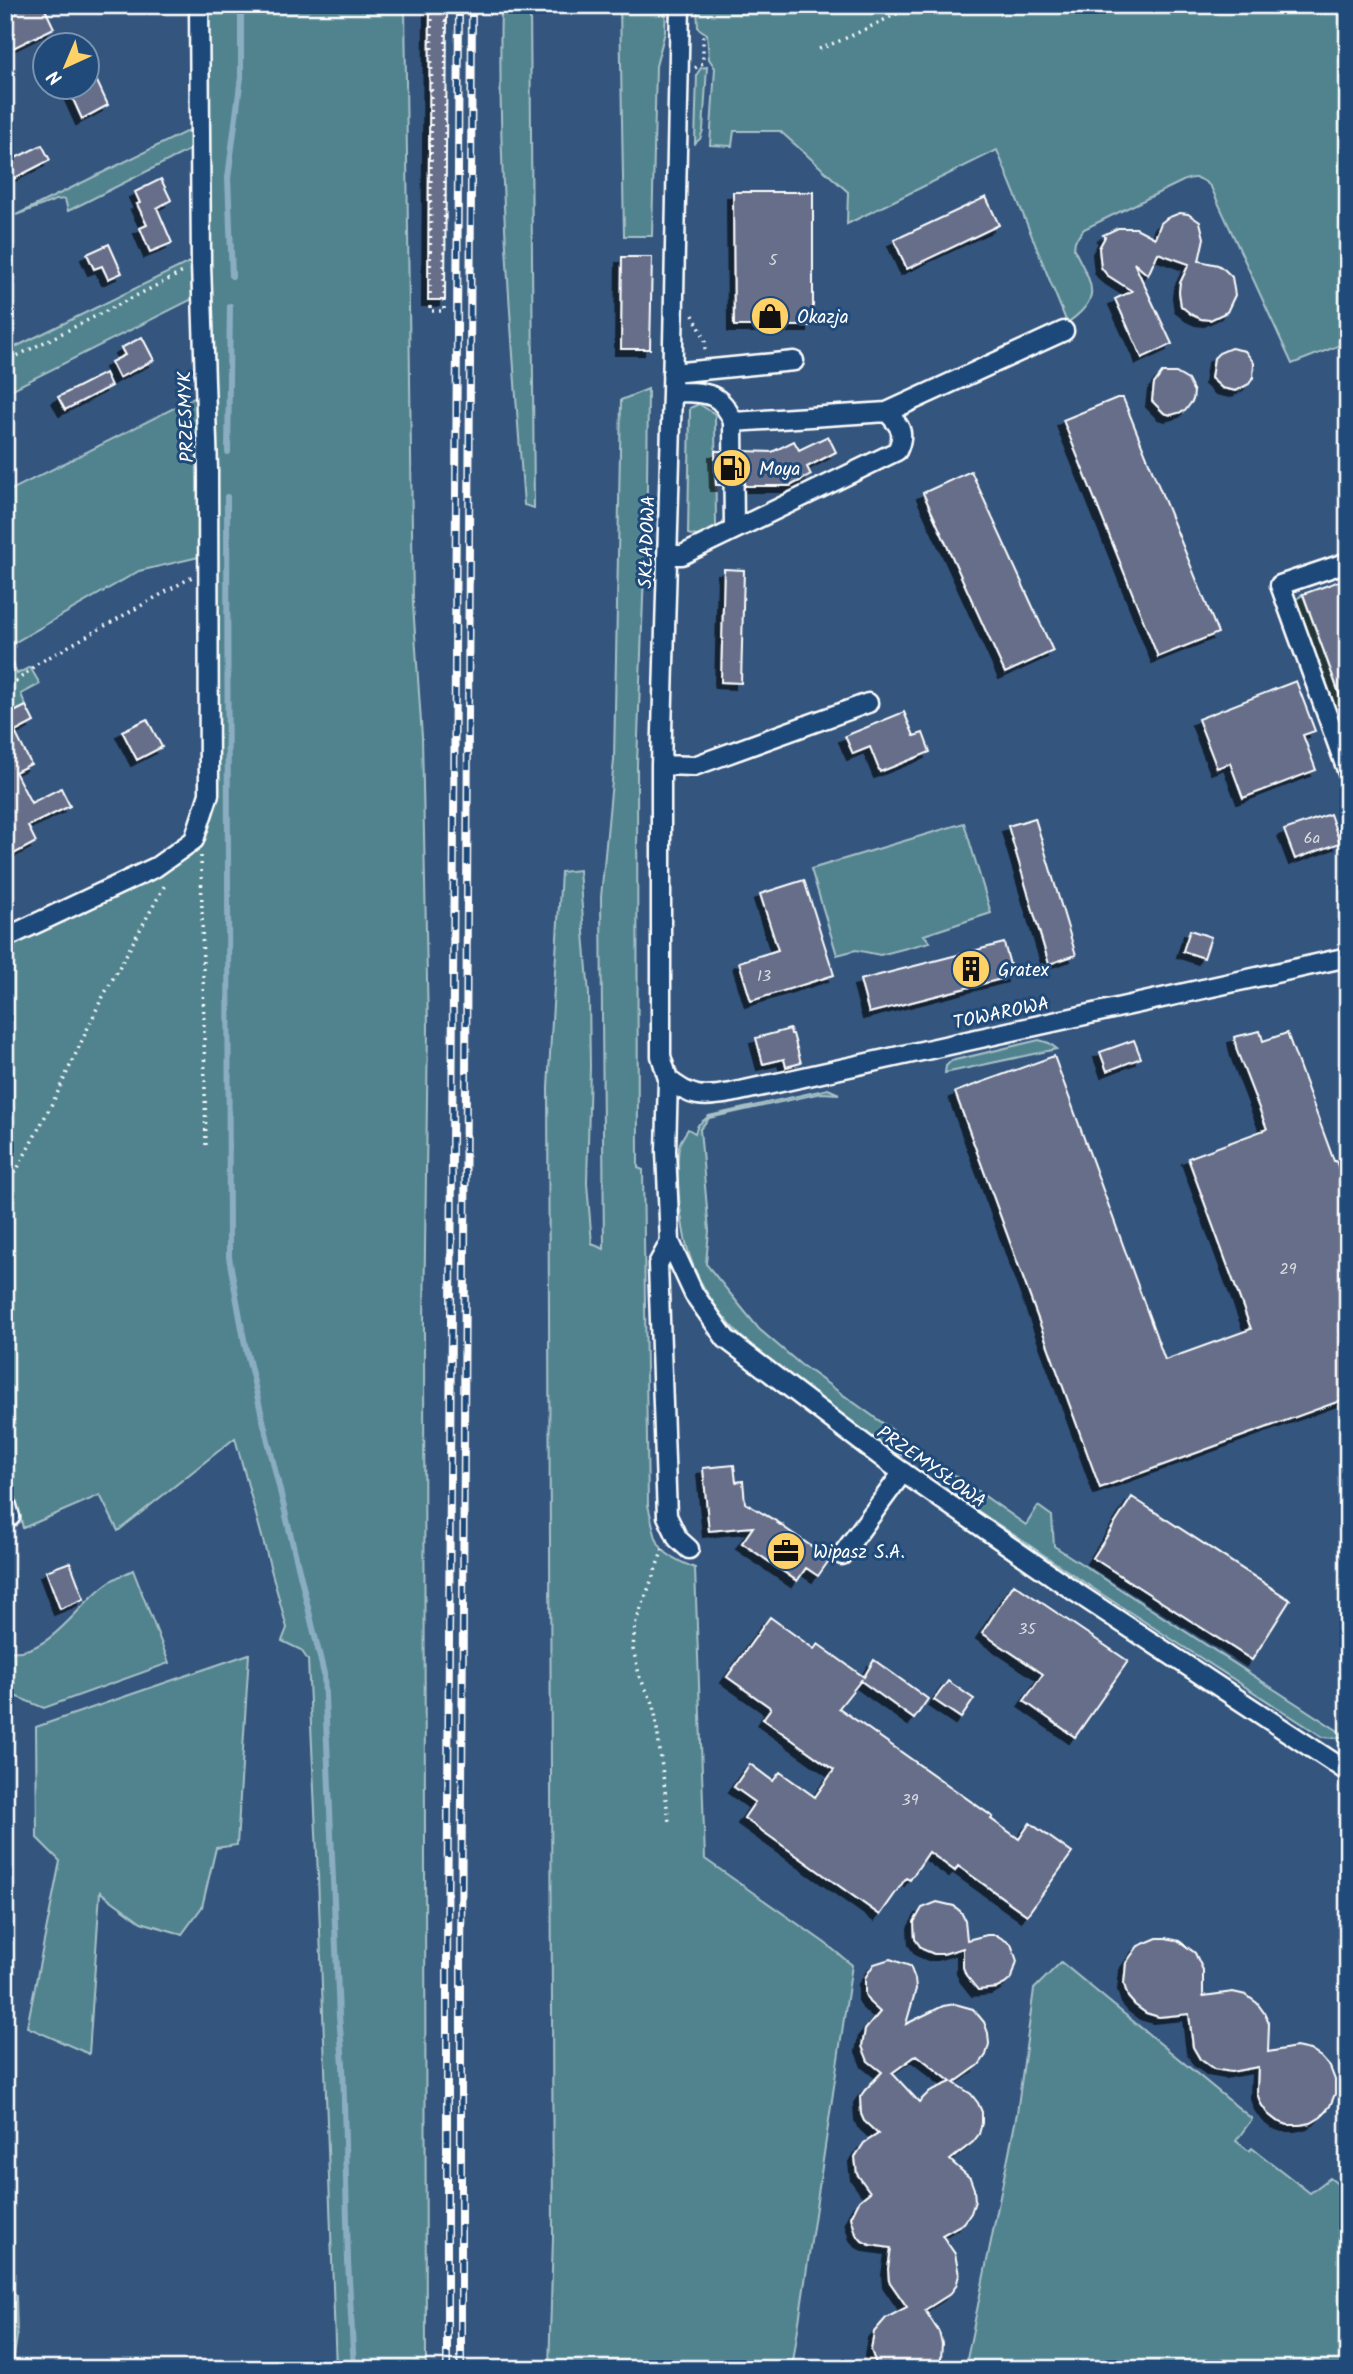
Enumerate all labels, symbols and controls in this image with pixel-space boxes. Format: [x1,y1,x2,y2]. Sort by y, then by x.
north arrow [32,32,102,102]
text: N [41,62,70,92]
house number: 5 [769,248,779,273]
shop icon: Okazja [749,295,791,337]
place label: Okazja [797,303,849,333]
street label: PRZESMYK [170,370,204,463]
fuel station icon: Moya [711,447,753,489]
place label: Moya [759,455,800,485]
street label: SKŁADOWA [631,495,665,589]
house number: 6a [1304,826,1320,851]
building icon: Gratex [950,948,992,990]
place label: Gratex [998,956,1050,986]
house number: 13 [757,964,771,989]
street label: TOWAROWA [951,989,1052,1039]
house number: 29 [1279,1257,1297,1282]
street label: PRZEMYSŁOWA [870,1419,992,1517]
office icon: Wipasz S.A. [765,1530,807,1572]
place label: Wipasz S.A. [813,1538,905,1568]
house number: 35 [1018,1617,1037,1642]
house number: 39 [902,1788,919,1813]

